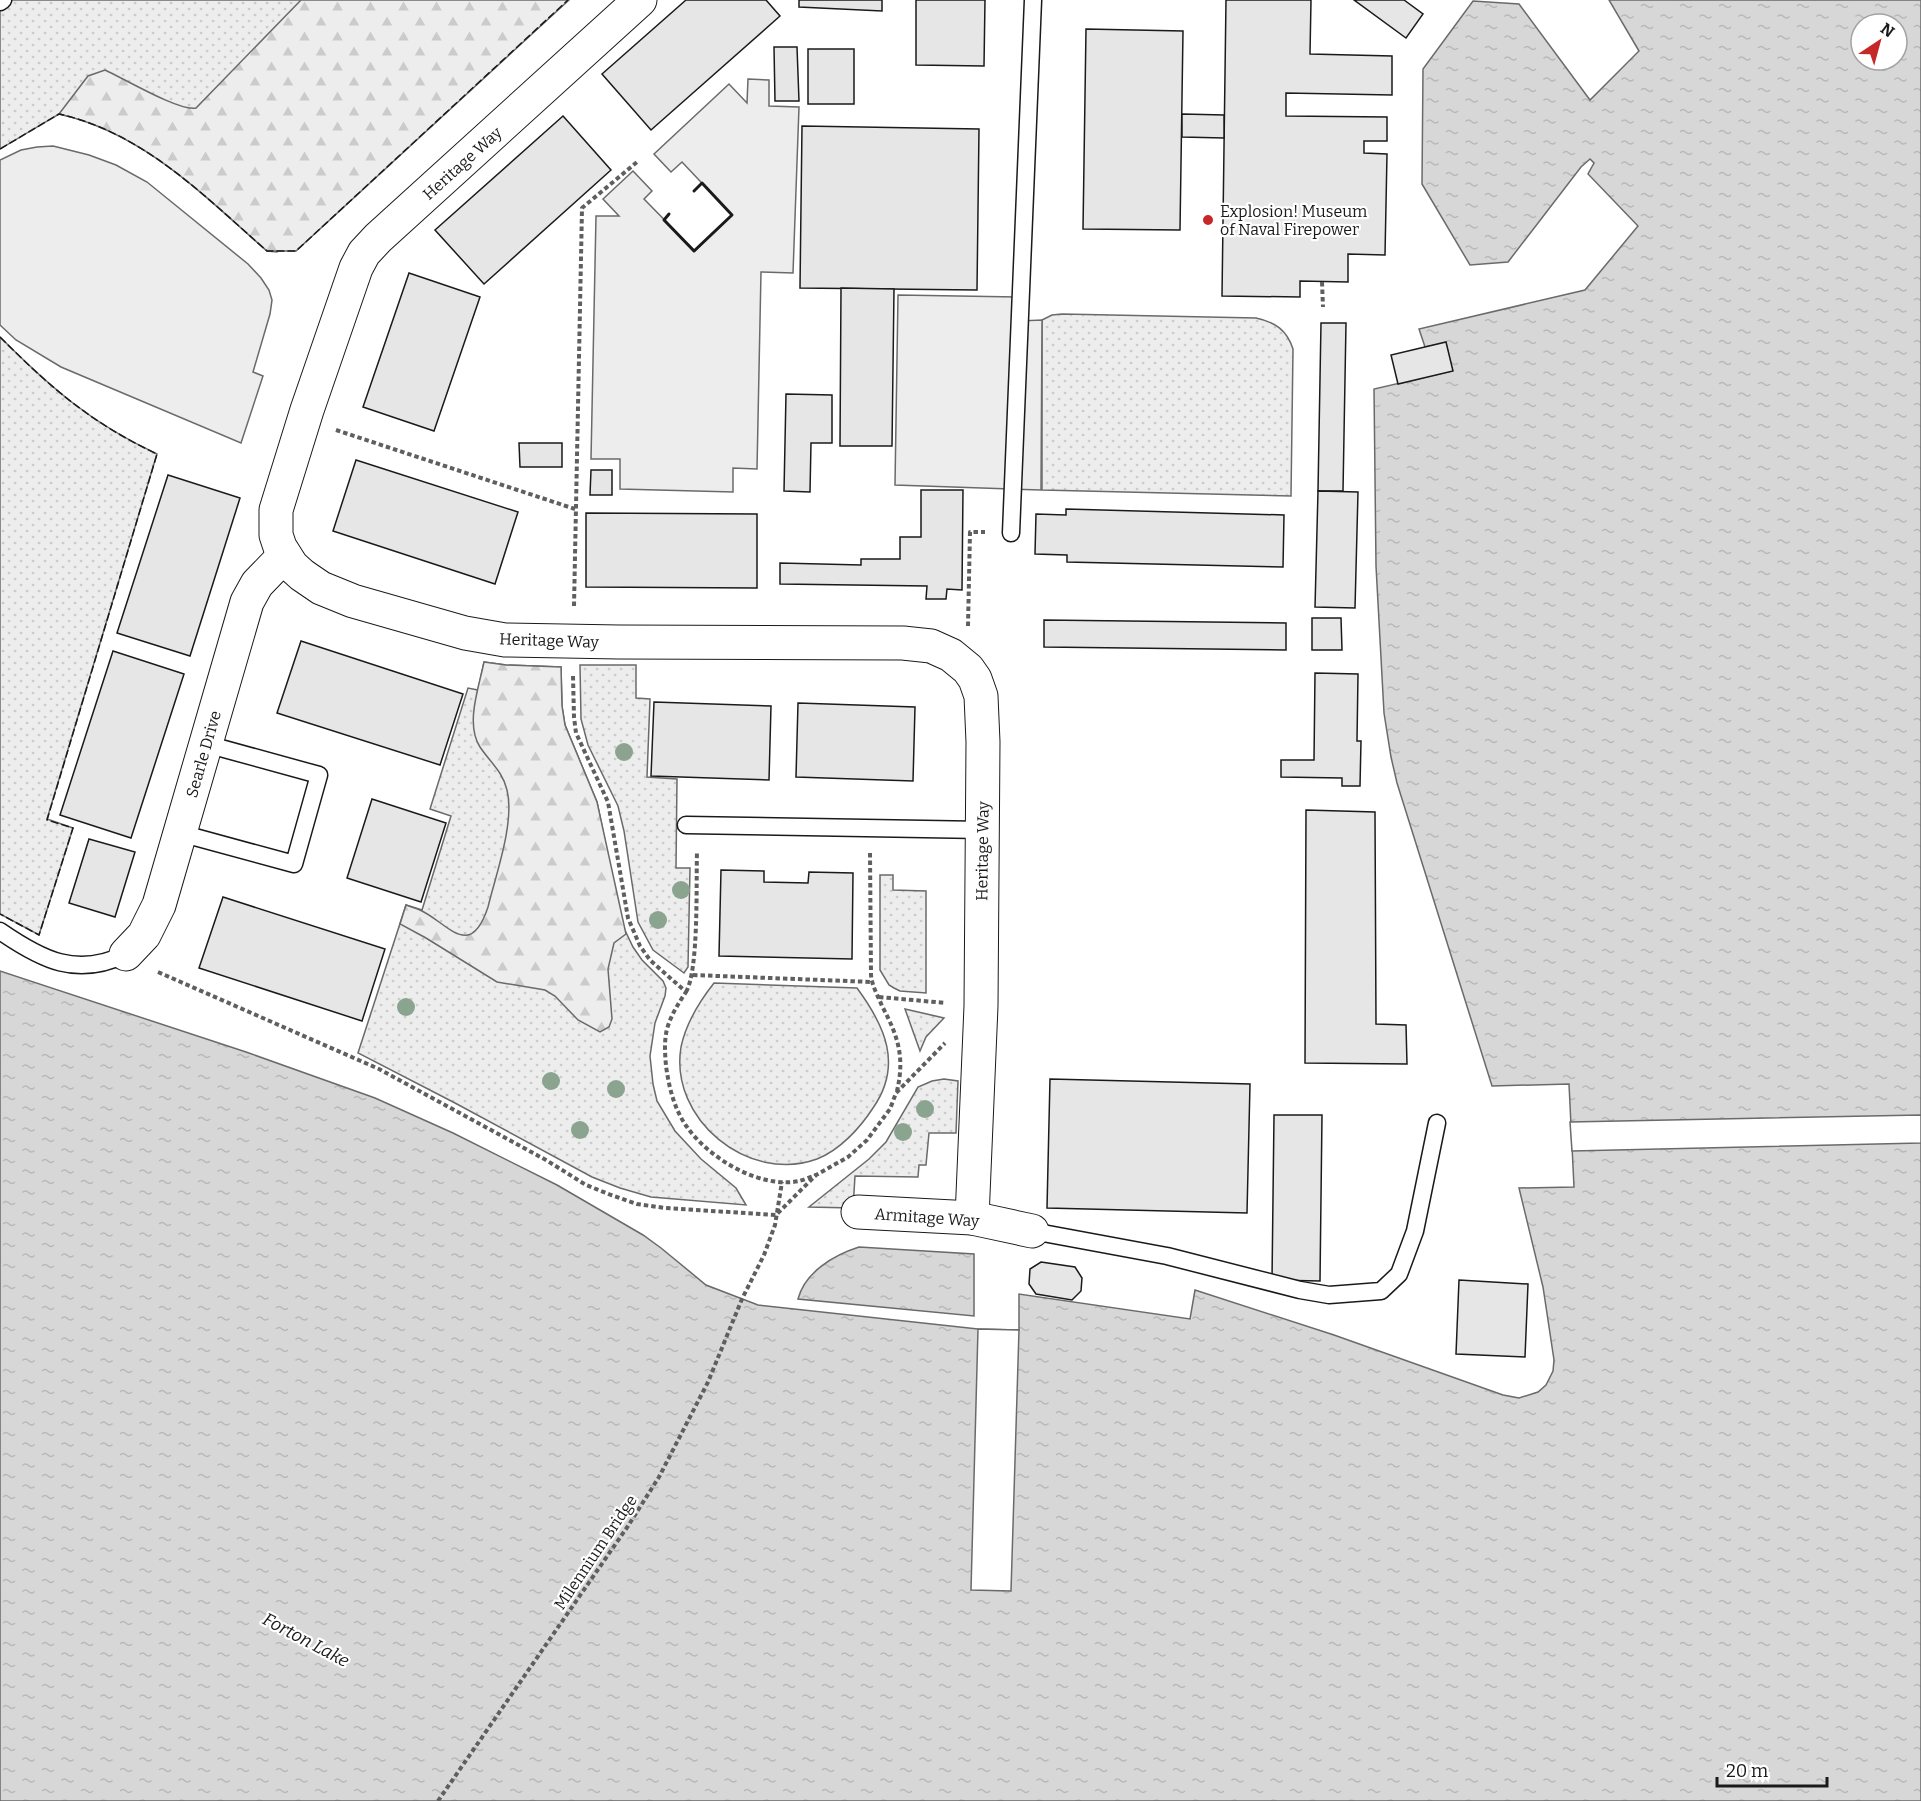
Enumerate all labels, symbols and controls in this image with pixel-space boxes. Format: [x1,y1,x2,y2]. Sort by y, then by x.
north arrow [1849,12,1909,72]
text: N [1877,19,1898,42]
street label: Heritage Way [419,123,506,204]
place label: Explosion! Museum of Naval Firepower [1220,202,1367,239]
marker: Explosion! Museum of Naval Firepower [1201,213,1215,227]
street label: Heritage Way [499,629,600,652]
street label: Searle Drive [182,708,225,800]
street label: Heritage Way [972,800,993,901]
street label: Armitage Way [874,1204,980,1231]
street label: Milennium Bridge [550,1491,641,1613]
water label: Forton Lake [259,1608,353,1672]
scale bar [1717,1750,1826,1788]
text: 20 m [1726,1760,1768,1782]

